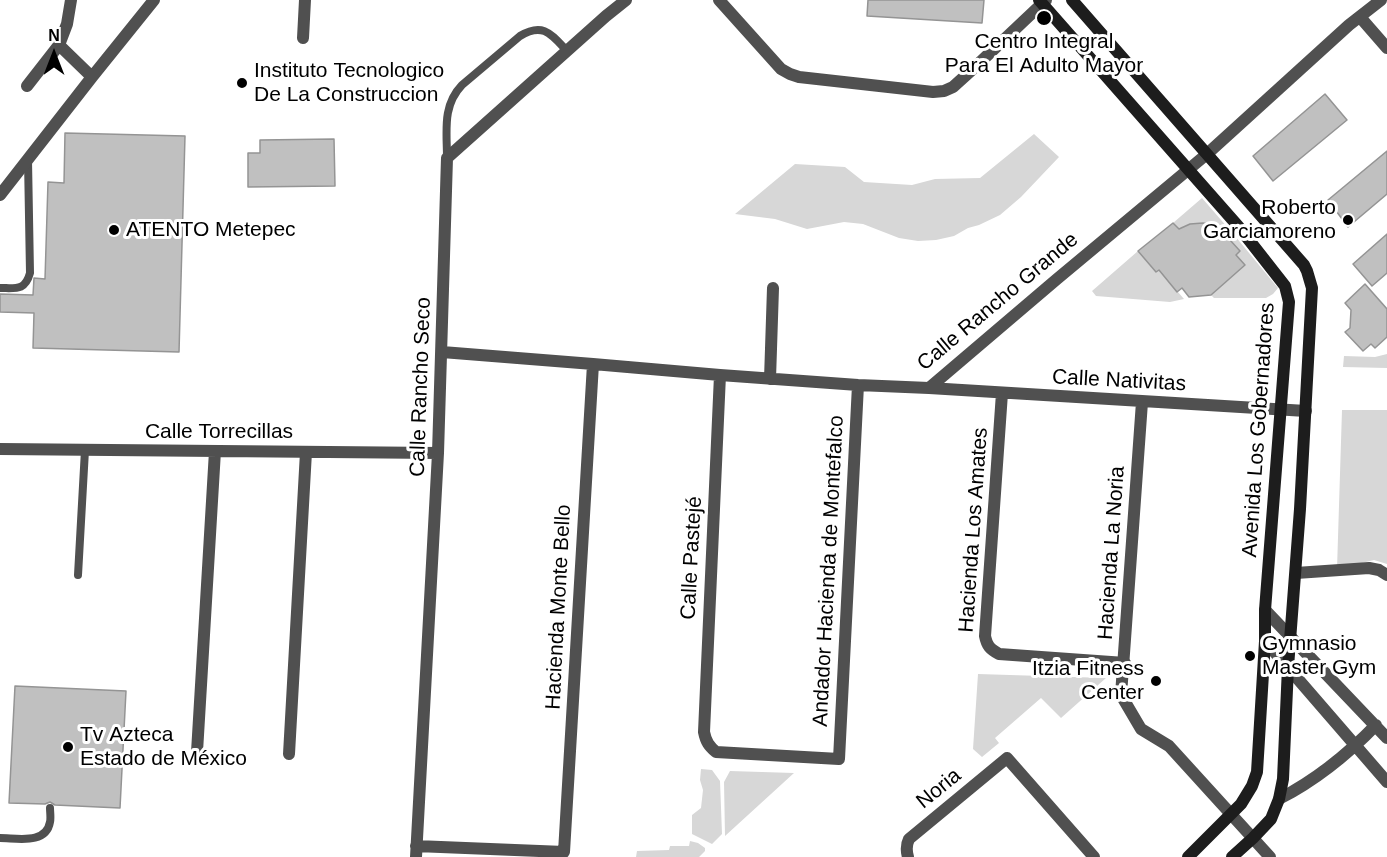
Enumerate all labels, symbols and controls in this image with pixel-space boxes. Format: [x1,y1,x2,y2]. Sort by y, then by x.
marker: Centro Integral Para El Adulto Mayor [1035,9,1053,27]
north arrow [24,24,84,84]
text: N [48,27,60,44]
place label: Centro Integral Para El Adulto Mayor [945,29,1143,79]
place label: Instituto Tecnologico De La Construccion [254,58,444,108]
marker: Instituto Tecnologico De La Construccion [235,76,249,90]
place label: Roberto Garciamoreno [1203,195,1336,245]
marker: Roberto Garciamoreno [1341,213,1355,227]
place label: ATENTO Metepec [126,217,296,243]
marker: ATENTO Metepec [107,223,121,237]
street label: Calle Rancho Grande [913,227,1083,377]
street label: Calle Rancho Seco [405,297,437,477]
street label: Avenida Los Gobernadores [1238,302,1280,558]
street label: Calle Nativitas [1051,365,1187,397]
street label: Andador Hacienda de Montefalco [808,415,850,727]
street label: Calle Torrecillas [145,419,293,445]
street label: Hacienda Los Amates [954,427,994,633]
street label: Hacienda La Noria [1093,465,1131,641]
street label: Calle Pastejé [676,496,708,620]
street label: Hacienda Monte Bello [541,504,577,710]
place label: Gymnasio Master Gym [1262,631,1376,681]
marker: Gymnasio Master Gym [1243,649,1257,663]
place label: Itzia Fitness Center [1032,656,1144,706]
marker: Itzia Fitness Center [1149,674,1163,688]
place label: Tv Azteca Estado de México [80,722,247,772]
marker: Tv Azteca Estado de México [61,740,75,754]
street label: Noria [912,763,966,815]

